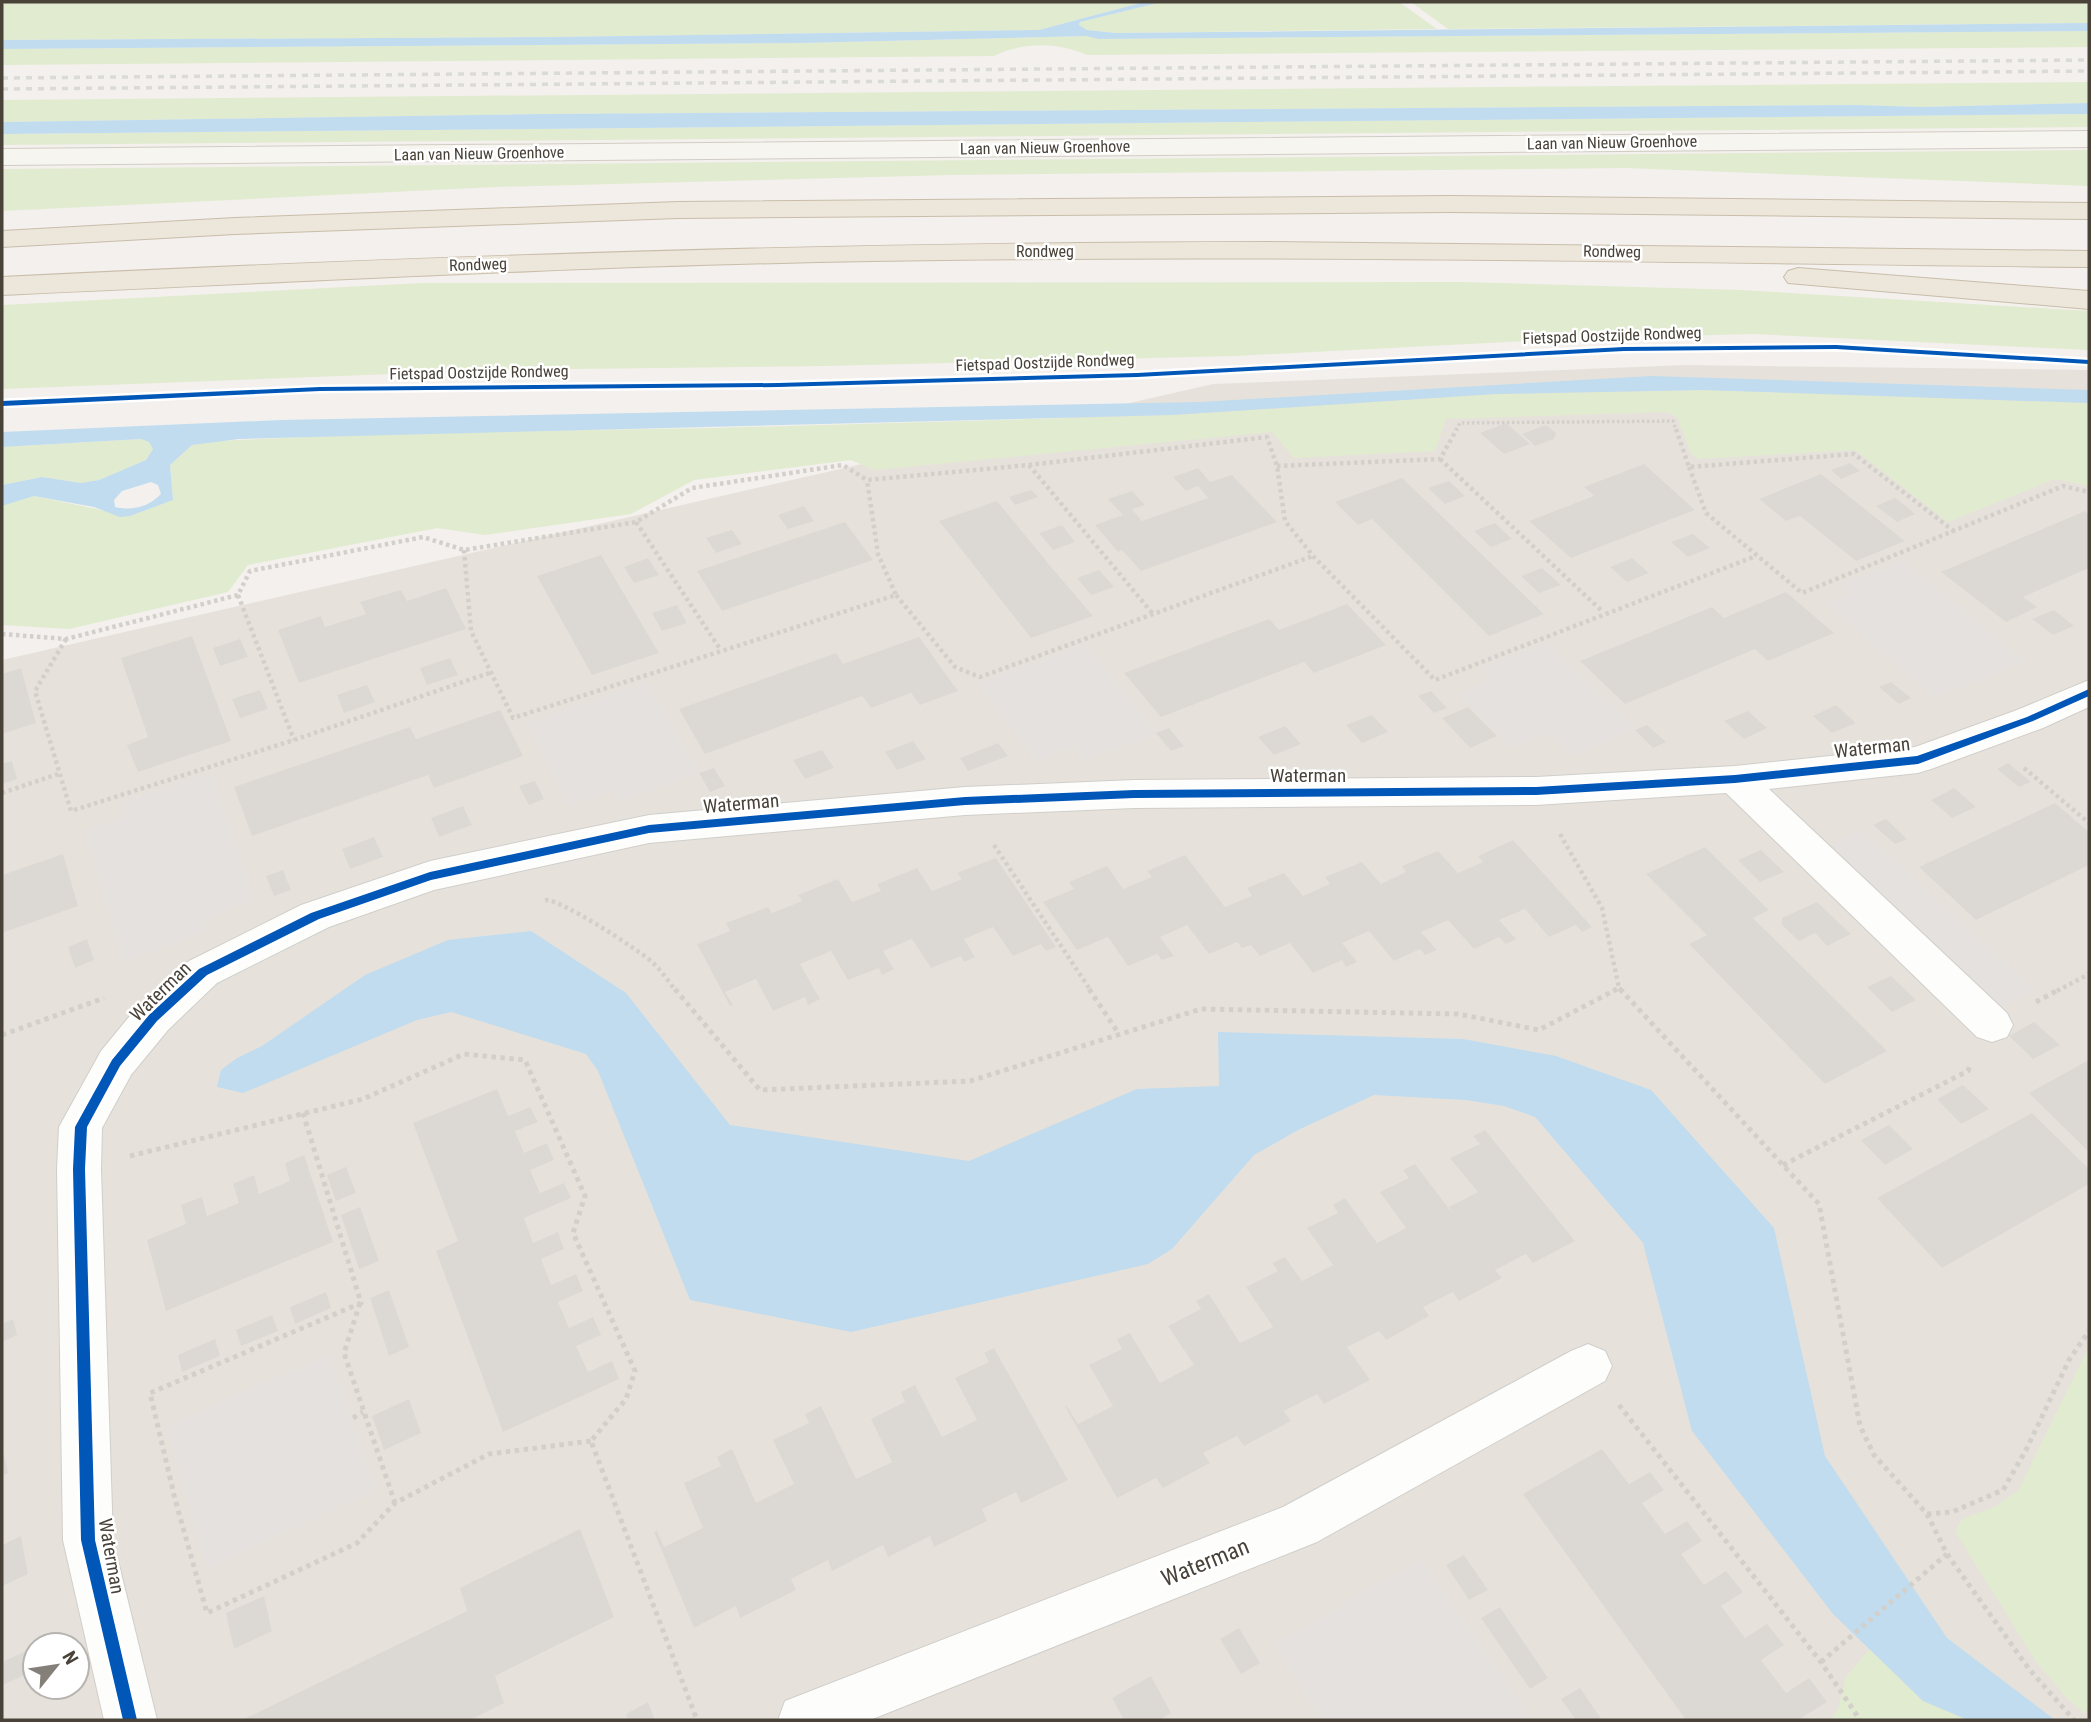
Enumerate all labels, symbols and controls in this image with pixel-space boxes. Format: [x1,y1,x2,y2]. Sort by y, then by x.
street label: Laan van Nieuw Groenhove [1527,132,1697,153]
street label: Laan van Nieuw Groenhove [960,137,1130,158]
street label: Laan van Nieuw Groenhove [394,143,564,164]
street label: Rondweg [1583,241,1641,262]
street label: Rondweg [1016,242,1074,261]
street label: Rondweg [449,254,507,275]
street label: Fietspad Oostzijde Rondweg [1522,323,1702,348]
street label: Fietspad Oostzijde Rondweg [955,350,1135,375]
street label: Fietspad Oostzijde Rondweg [389,361,569,384]
street label: Waterman [1833,732,1911,763]
street label: Waterman [1270,764,1346,787]
street label: Waterman [702,789,780,818]
street label: Waterman [125,957,196,1026]
street label: Waterman [94,1517,129,1596]
street label: Waterman [1157,1533,1253,1592]
north arrow [21,1631,91,1701]
text: N [57,1647,83,1669]

